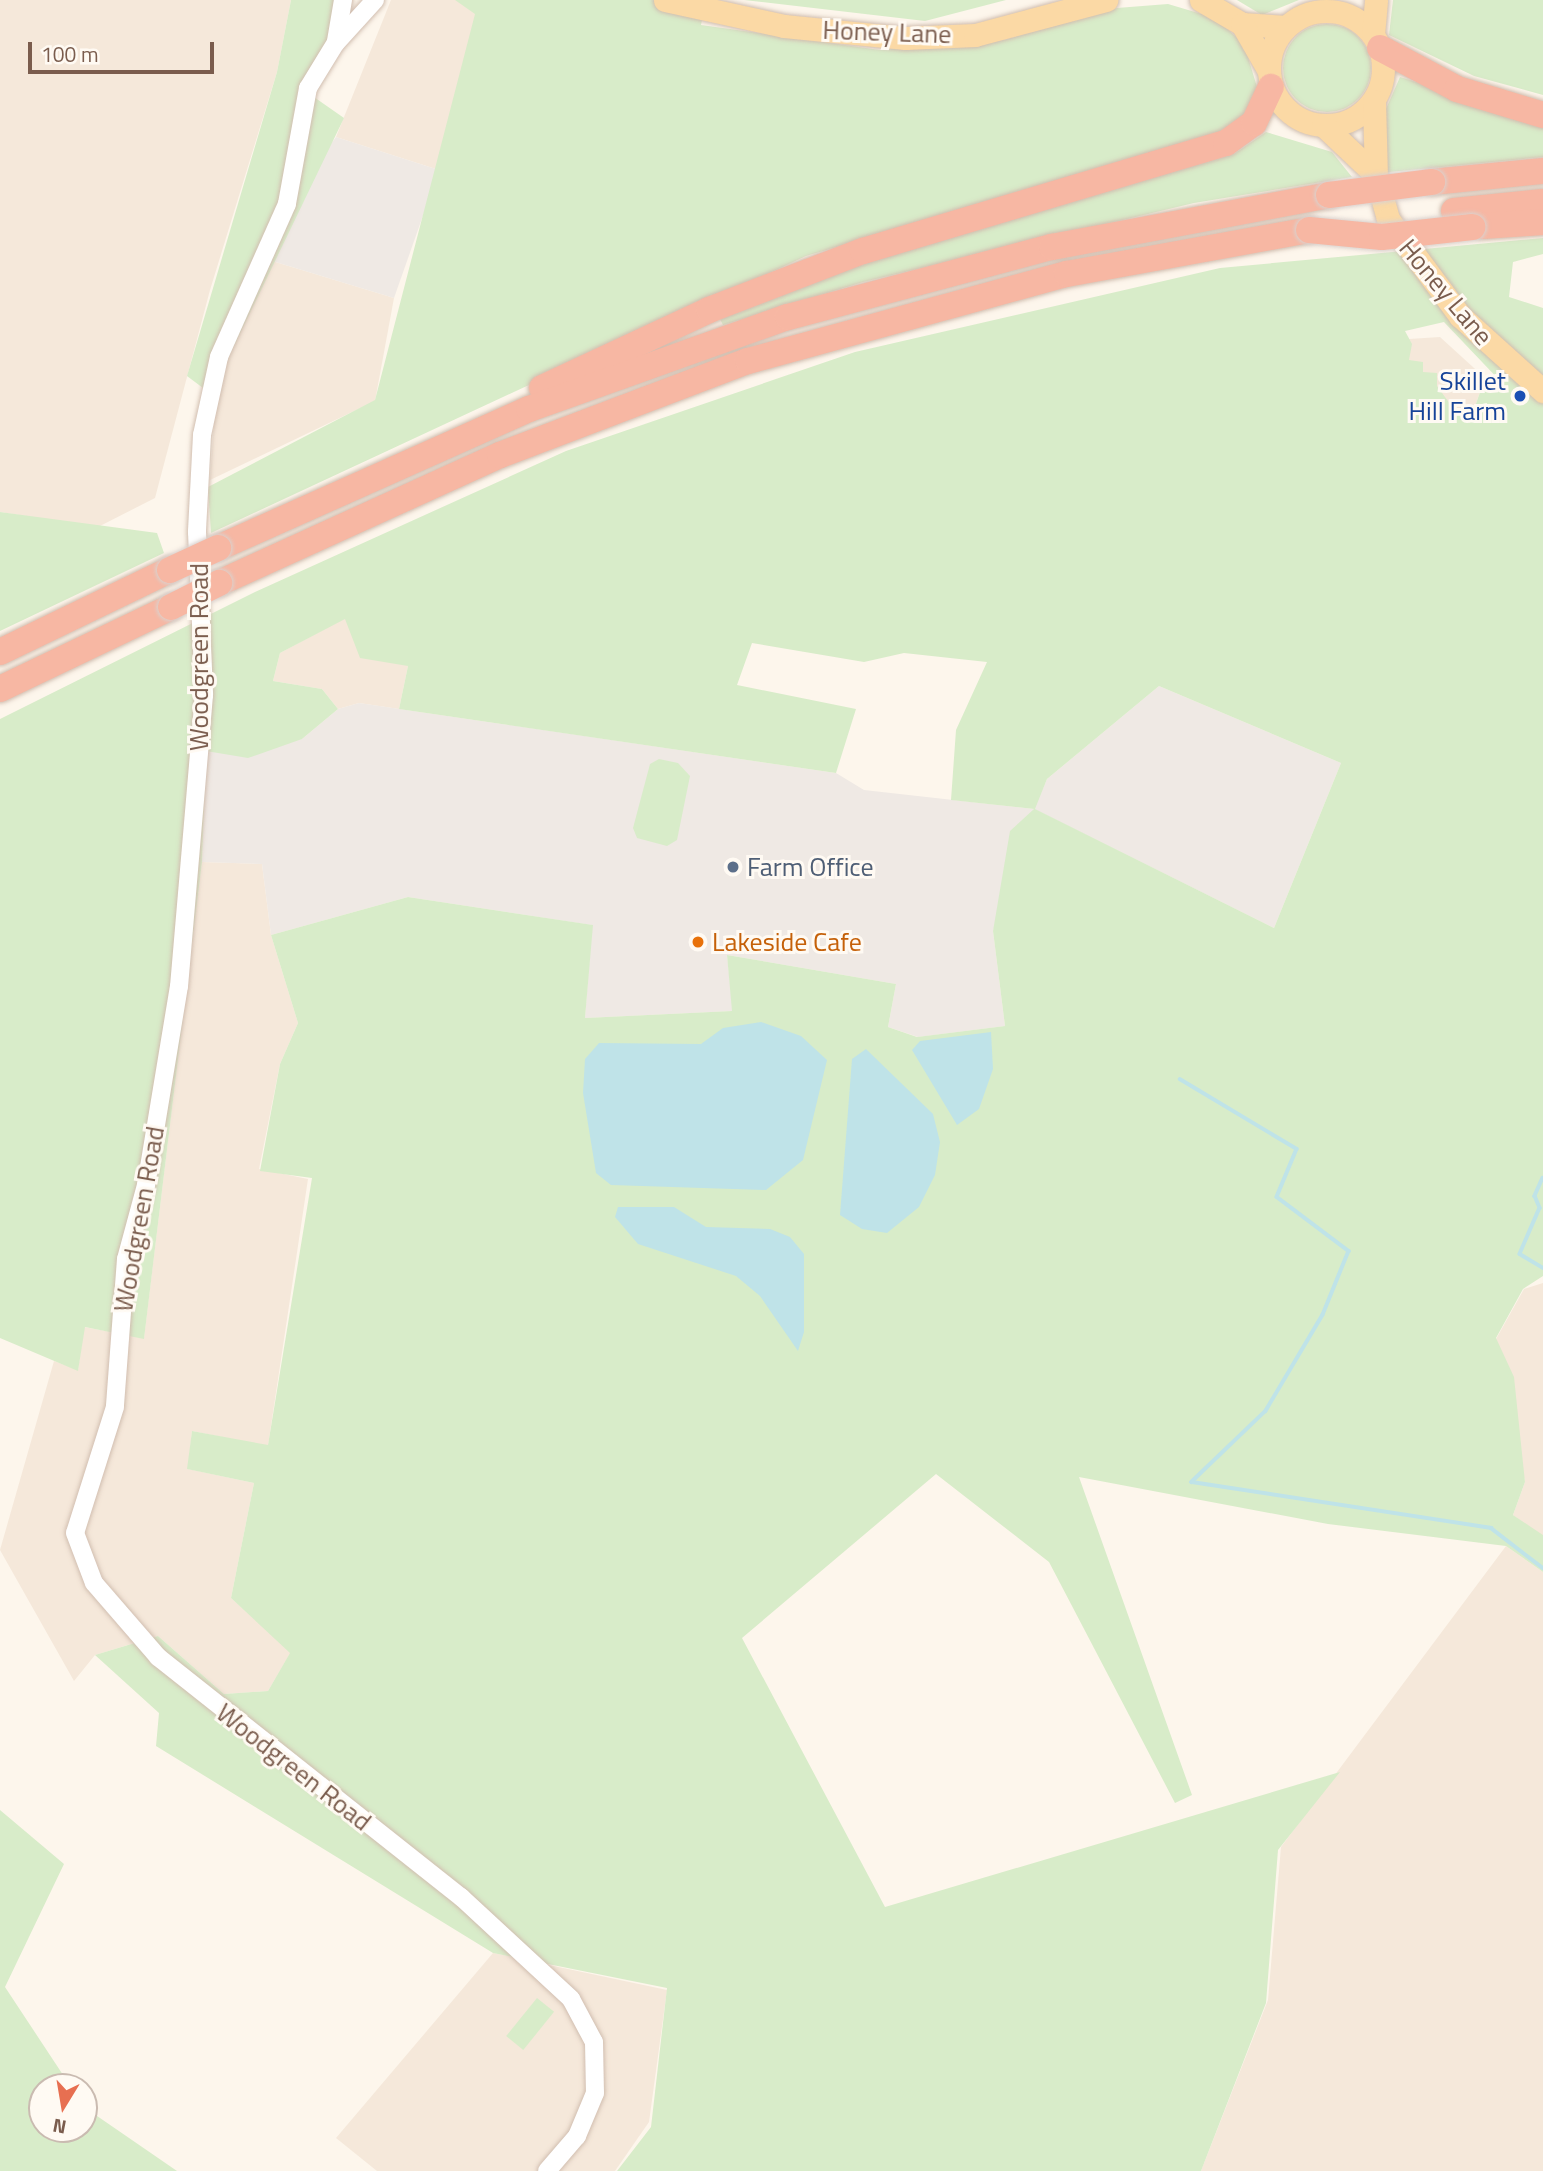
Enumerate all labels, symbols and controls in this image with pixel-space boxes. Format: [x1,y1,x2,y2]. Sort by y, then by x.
street label: Honey Lane [822,14,952,50]
scale bar [32,28,217,72]
text: 100 m [41,38,98,70]
street label: Honey Lane [1393,233,1499,351]
place label: Skillet Hill Farm [1408,365,1506,426]
marker: Skillet Hill Farm [1512,388,1528,404]
street label: Woodgreen Road [183,563,215,751]
place label: Farm Office [747,851,874,883]
marker: Farm Office [725,859,741,875]
place label: Lakeside Cafe [712,926,862,958]
marker: Lakeside Cafe [690,934,706,950]
street label: Woodgreen Road [107,1124,171,1314]
street label: Woodgreen Road [210,1697,378,1837]
north arrow [28,2073,98,2143]
text: N [50,2112,69,2143]

